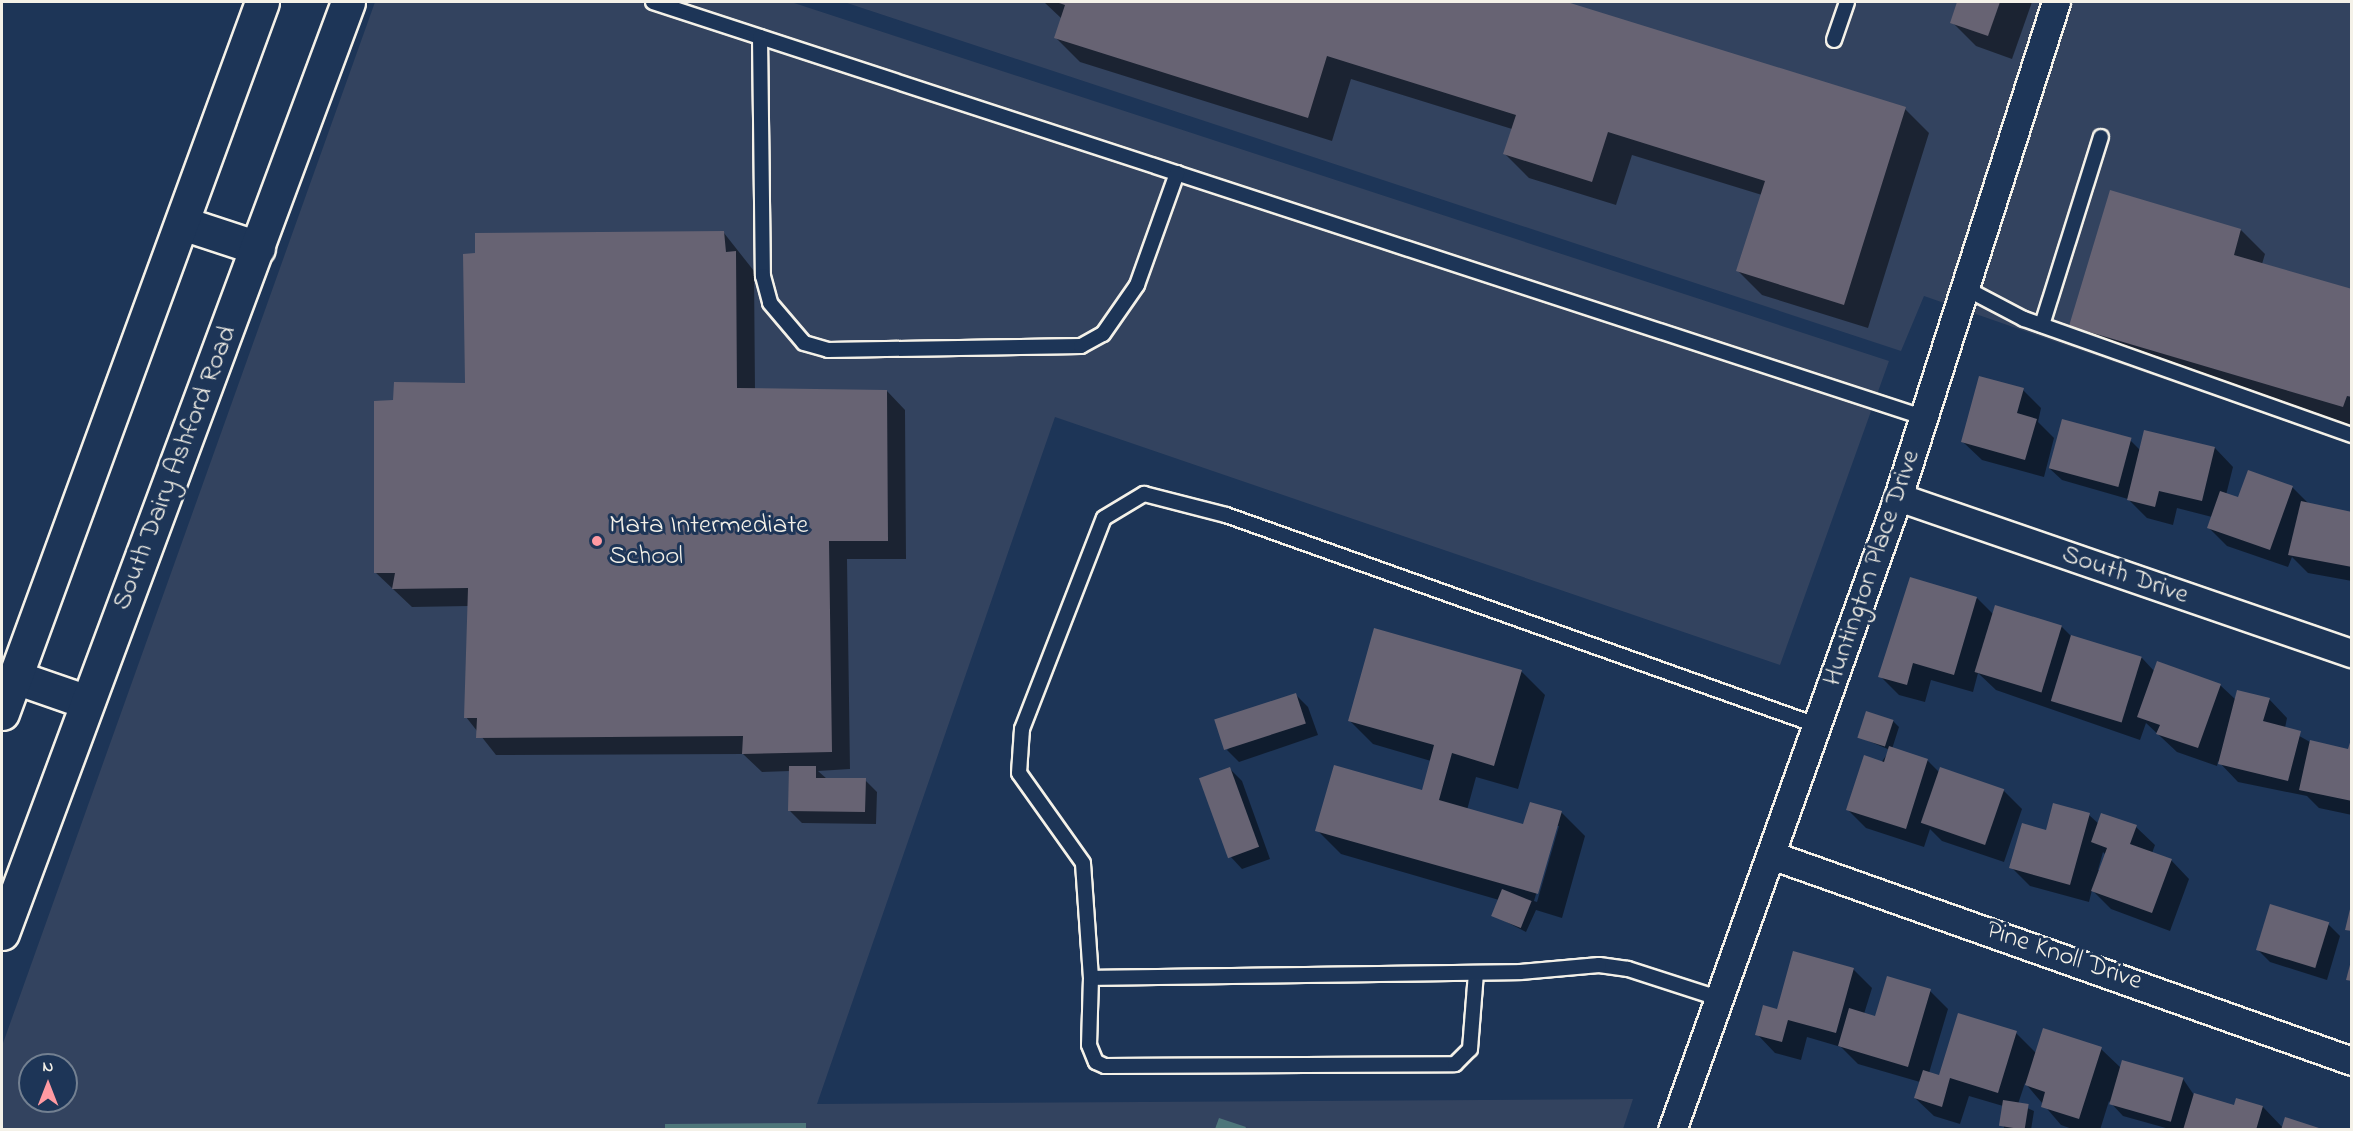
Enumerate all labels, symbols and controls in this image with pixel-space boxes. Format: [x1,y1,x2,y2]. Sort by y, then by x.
street label: South Dairy Ashford Road [106,321,244,615]
street label: Huntington Place Drive [1816,446,1928,690]
place label: Mata Intermediate School [609,509,808,572]
marker: Mata Intermediate School [590,534,604,548]
street label: South Drive [2057,538,2193,612]
street label: Pine Knoll Drive [1982,914,2146,998]
north arrow [18,1053,78,1113]
text: N [43,1055,53,1079]

